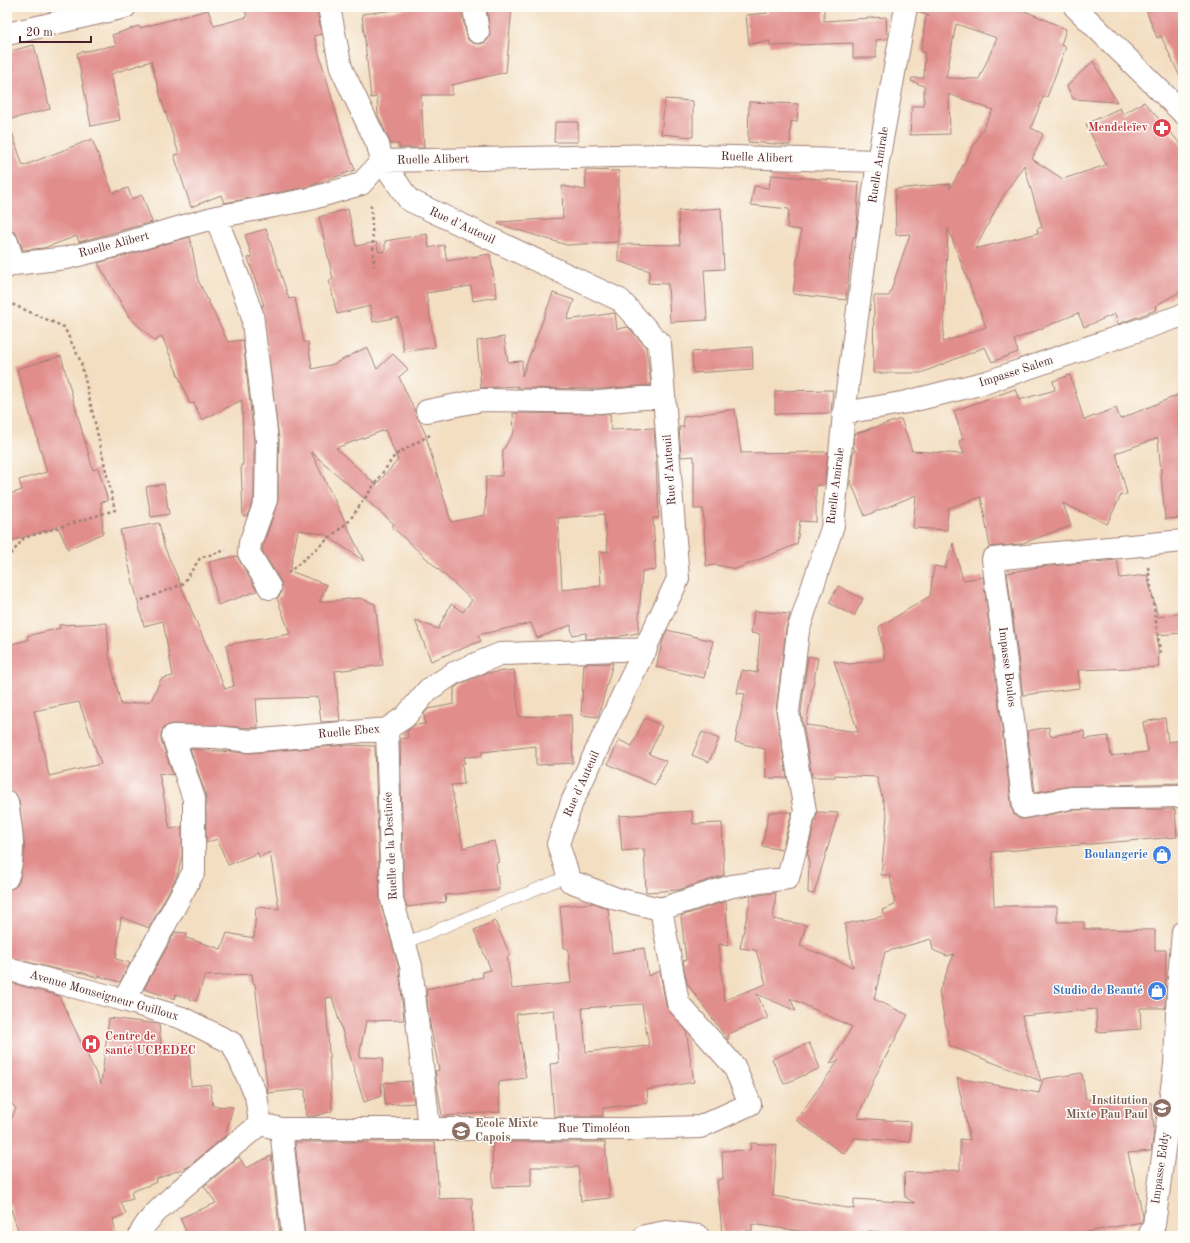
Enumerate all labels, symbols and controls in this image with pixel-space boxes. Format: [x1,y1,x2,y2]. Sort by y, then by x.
scale bar [20,18,91,44]
text: 20 m [26,27,53,39]
pharmacy icon: Mendeleïev [1151,117,1173,139]
place label: Mendeleïev [1088,122,1148,134]
street label: Ruelle Amirale [867,125,891,204]
street label: Ruelle Alibert [721,151,793,165]
street label: Ruelle Alibert [397,153,469,167]
street label: Rue d'Auteuil [427,206,497,246]
street label: Ruelle Alibert [78,230,150,260]
street label: Impasse Salem [977,354,1055,390]
street label: Rue d'Auteuil [662,434,678,506]
street label: Ruelle Amirale [825,446,847,525]
street label: Impasse Boulos [996,626,1018,708]
street label: Ruelle Ebex [318,723,380,741]
street label: Rue d'Auteuil [562,749,602,819]
street label: Ruelle de la Destinée [382,791,400,901]
shop icon: Boulangerie [1151,844,1173,866]
place label: Boulangerie [1084,849,1148,861]
street label: Avenue Monseigneur Guilloux [28,969,180,1023]
shop icon: Studio de Beauté [1146,980,1168,1002]
place label: Studio de Beauté [1053,985,1143,997]
place label: Centre de santé UCPEDEC [105,1031,196,1057]
hospital icon: Centre de santé UCPEDEC [80,1033,102,1055]
place label: Institution Mixte Pau Paul [1066,1095,1148,1121]
school or university icon: Institution Mixte Pau Paul [1151,1097,1173,1119]
place label: Ecole Mixte Capois [475,1118,539,1144]
school or university icon: Ecole Mixte Capois [450,1120,472,1142]
street label: Rue Timoléon [558,1123,631,1135]
street label: Impasse Eddy [1150,1130,1172,1205]

